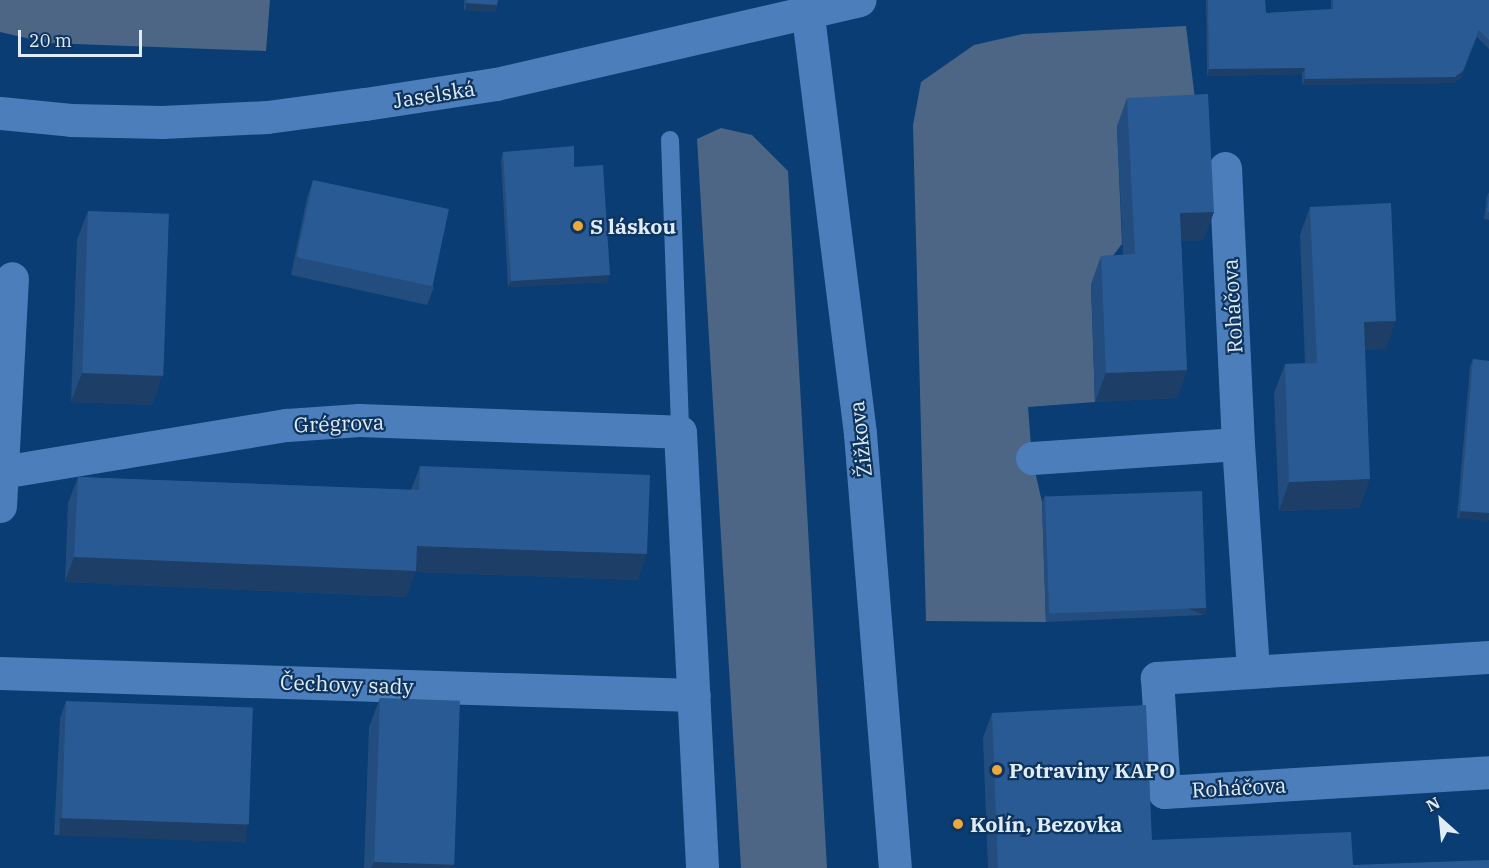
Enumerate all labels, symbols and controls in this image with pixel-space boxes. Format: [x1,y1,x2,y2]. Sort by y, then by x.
scale bar [21,18,146,56]
text: 20 m [29,29,72,52]
street label: Jaselská [391,75,477,113]
place label: S láskou [590,213,676,239]
marker: S láskou [571,219,585,233]
street label: Roháčova [1217,258,1247,354]
street label: Žižkova [843,400,877,478]
street label: Grégrova [293,409,385,437]
street label: Čechovy sady [280,669,414,699]
place label: Potraviny KAPO [1009,757,1175,783]
marker: Potraviny KAPO [990,763,1004,777]
street label: Roháčova [1191,772,1287,802]
north arrow [1411,790,1471,850]
text: N [1423,792,1443,816]
place label: Kolín, Bezovka [970,811,1122,837]
marker: Kolín, Bezovka [951,817,965,831]

